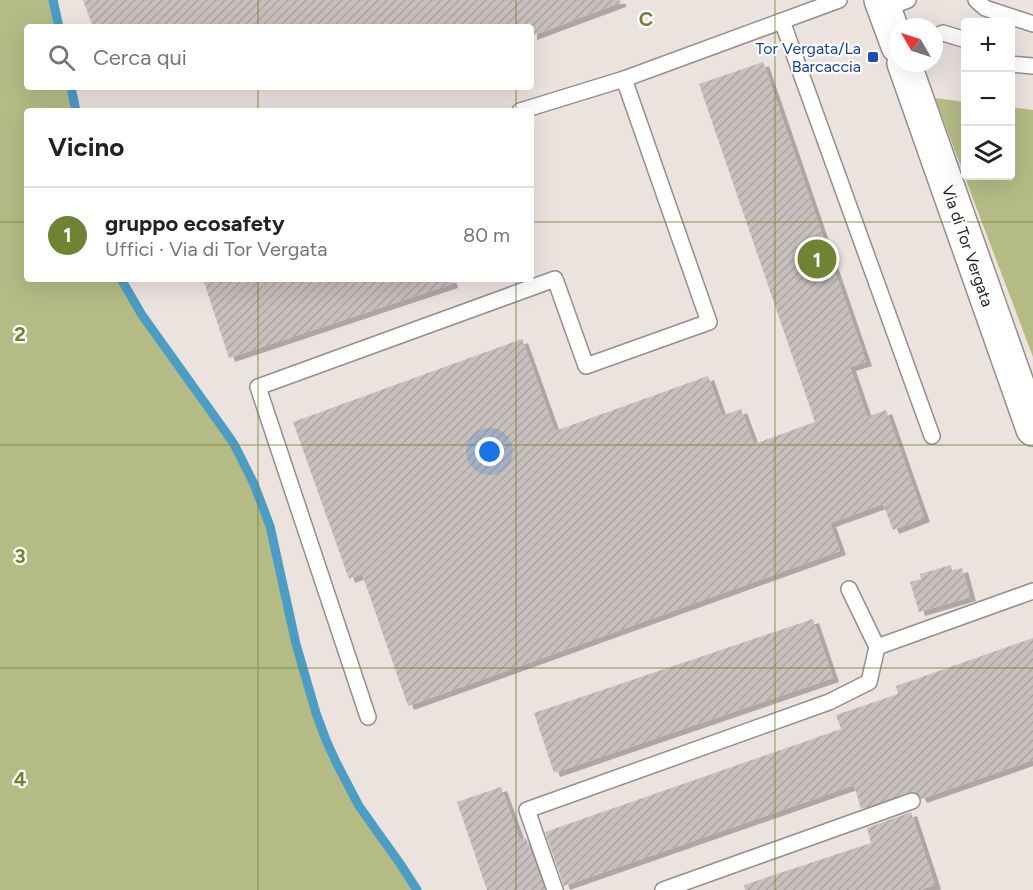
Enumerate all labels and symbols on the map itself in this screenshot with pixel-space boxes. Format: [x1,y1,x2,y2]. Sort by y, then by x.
text: C [639,7,653,31]
north arrow [889,18,943,72]
place label: Tor Vergata/La Barcaccia [755,39,861,76]
marker: Tor Vergata/La Barcaccia [866,50,880,64]
street label: Via di Tor Vergata [938,183,997,309]
pin: 1 [798,236,836,282]
text: 2 [14,322,26,346]
your location [475,437,504,466]
text: 3 [14,544,26,568]
text: 4 [14,767,27,791]

